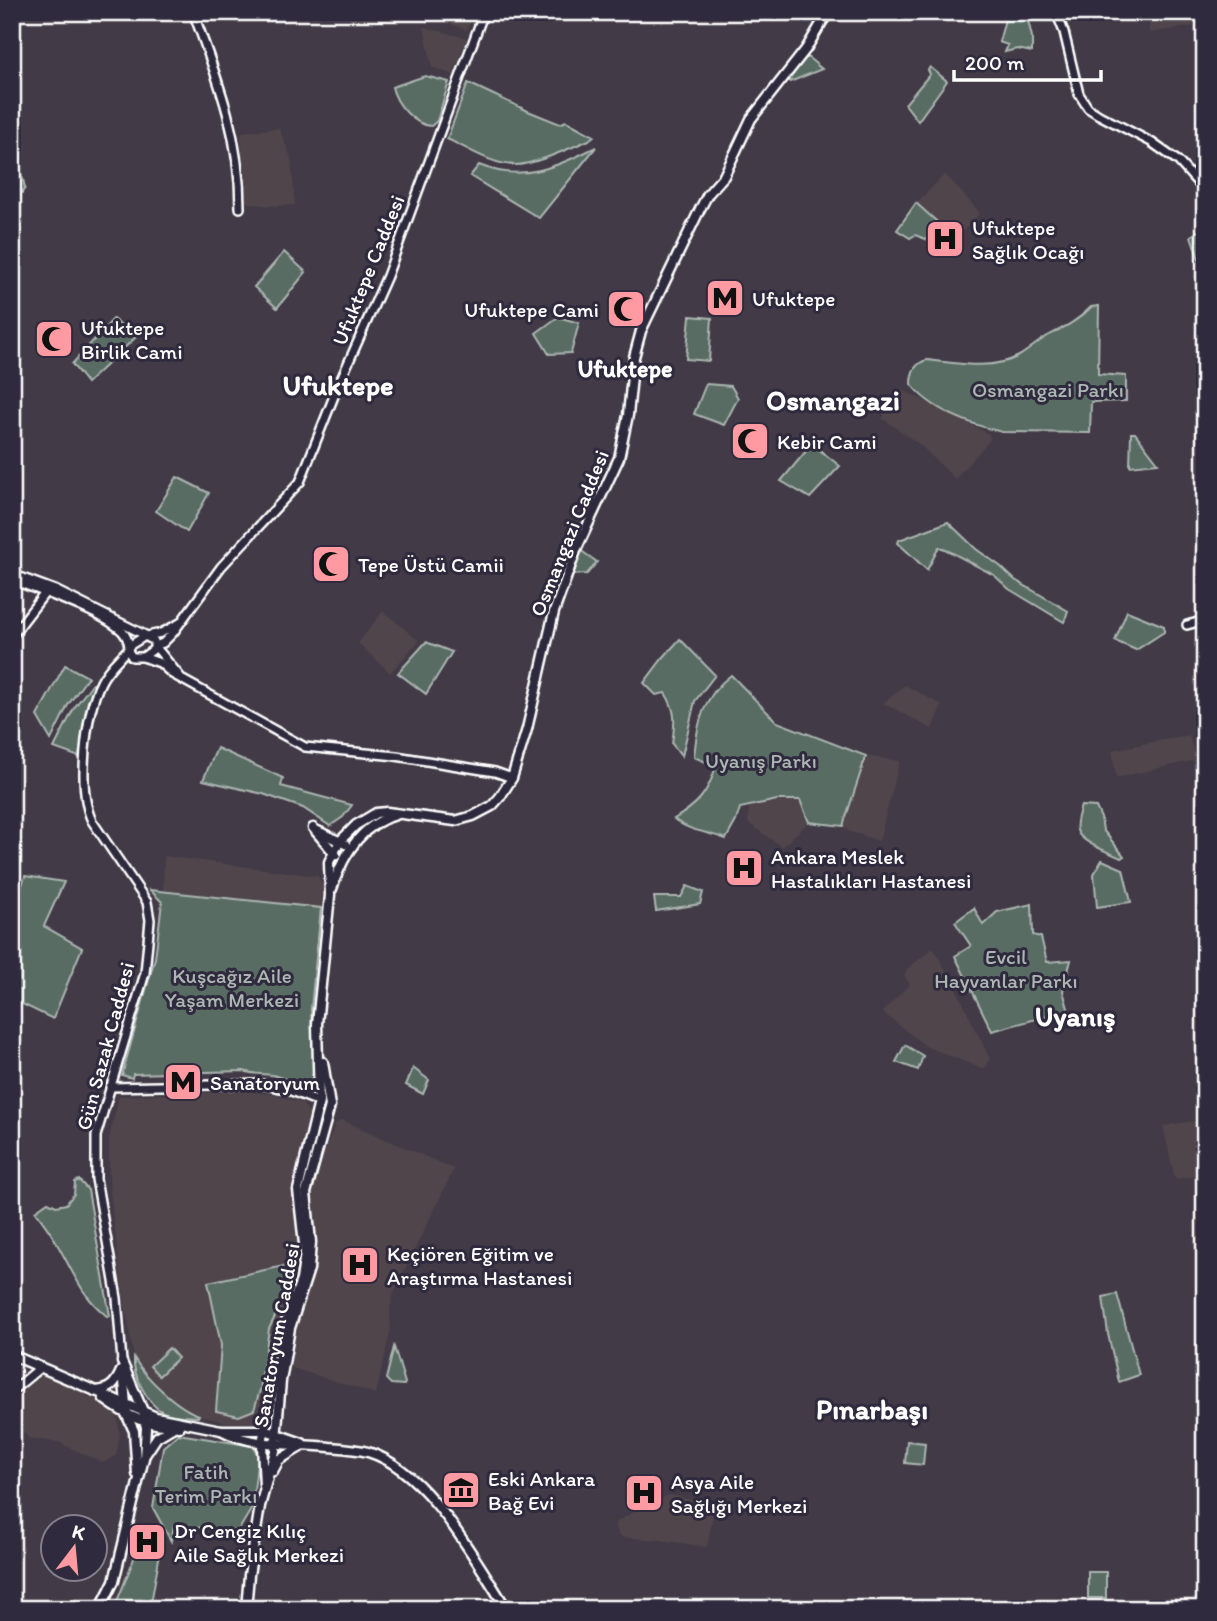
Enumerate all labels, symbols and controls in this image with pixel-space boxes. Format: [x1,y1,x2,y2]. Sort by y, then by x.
scale bar [954,38,1102,82]
text: 200 m [965,50,1025,75]
street label: Ufuktepe Caddesi [326,191,410,349]
place label: Ufuktepe Sağlık Ocağı [972,215,1084,264]
hospital icon: Ufuktepe Sağlık Ocağı [924,218,966,260]
metro station icon: Ufuktepe [704,277,746,319]
place label: Ufuktepe [752,286,835,311]
mosque icon: Ufuktepe Cami [605,288,647,330]
place label: Ufuktepe Cami [464,297,599,322]
place label: Ufuktepe Birlik Cami [81,315,183,364]
mosque icon: Ufuktepe Birlik Cami [33,318,75,360]
district label: Ufuktepe [577,354,673,384]
district label: Ufuktepe [282,368,394,402]
park label: Osmangazi Parkı [972,377,1124,402]
district label: Osmangazi [766,383,900,417]
mosque icon: Kebir Cami [729,420,771,462]
place label: Kebir Cami [777,429,877,454]
street label: Osmangazi Caddesi [524,446,614,620]
mosque icon: Tepe Üstü Camii [310,543,352,585]
place label: Tepe Üstü Camii [358,552,504,577]
park label: Uyanış Parkı [705,748,817,773]
place label: Ankara Meslek Hastalıkları Hastanesi [771,844,971,893]
hospital icon: Ankara Meslek Hastalıkları Hastanesi [723,847,765,889]
park label: Evcil Hayvanlar Parkı [934,944,1078,993]
street label: Gün Sazak Caddesi [71,959,139,1133]
park label: Kuşcağız Aile Yaşam Merkezi [165,963,299,1012]
district label: Uyanış [1035,999,1115,1033]
metro station icon: Sanatoryum [162,1061,204,1103]
place label: Sanatoryum [210,1070,320,1095]
street label: Sanatoryum Caddesi [247,1241,305,1429]
place label: Keçiören Eğitim ve Araştırma Hastanesi [387,1241,572,1290]
hospital icon: Keçiören Eğitim ve Araştırma Hastanesi [339,1244,381,1286]
district label: Pınarbaşı [816,1392,928,1426]
park label: Fatih Terim Parkı [155,1459,257,1508]
place label: Eski Ankara Bağ Evi [488,1466,595,1515]
museum icon: Eski Ankara Bağ Evi [440,1469,482,1511]
place label: Asya Aile Sağlığı Merkezi [671,1469,807,1518]
hospital icon: Asya Aile Sağlığı Merkezi [623,1472,665,1514]
north arrow [38,1512,108,1582]
place label: Dr Cengiz Kılıç Aile Sağlık Merkezi [174,1518,344,1567]
text: K [70,1519,88,1545]
hospital icon: Dr Cengiz Kılıç Aile Sağlık Merkezi [126,1521,168,1563]

